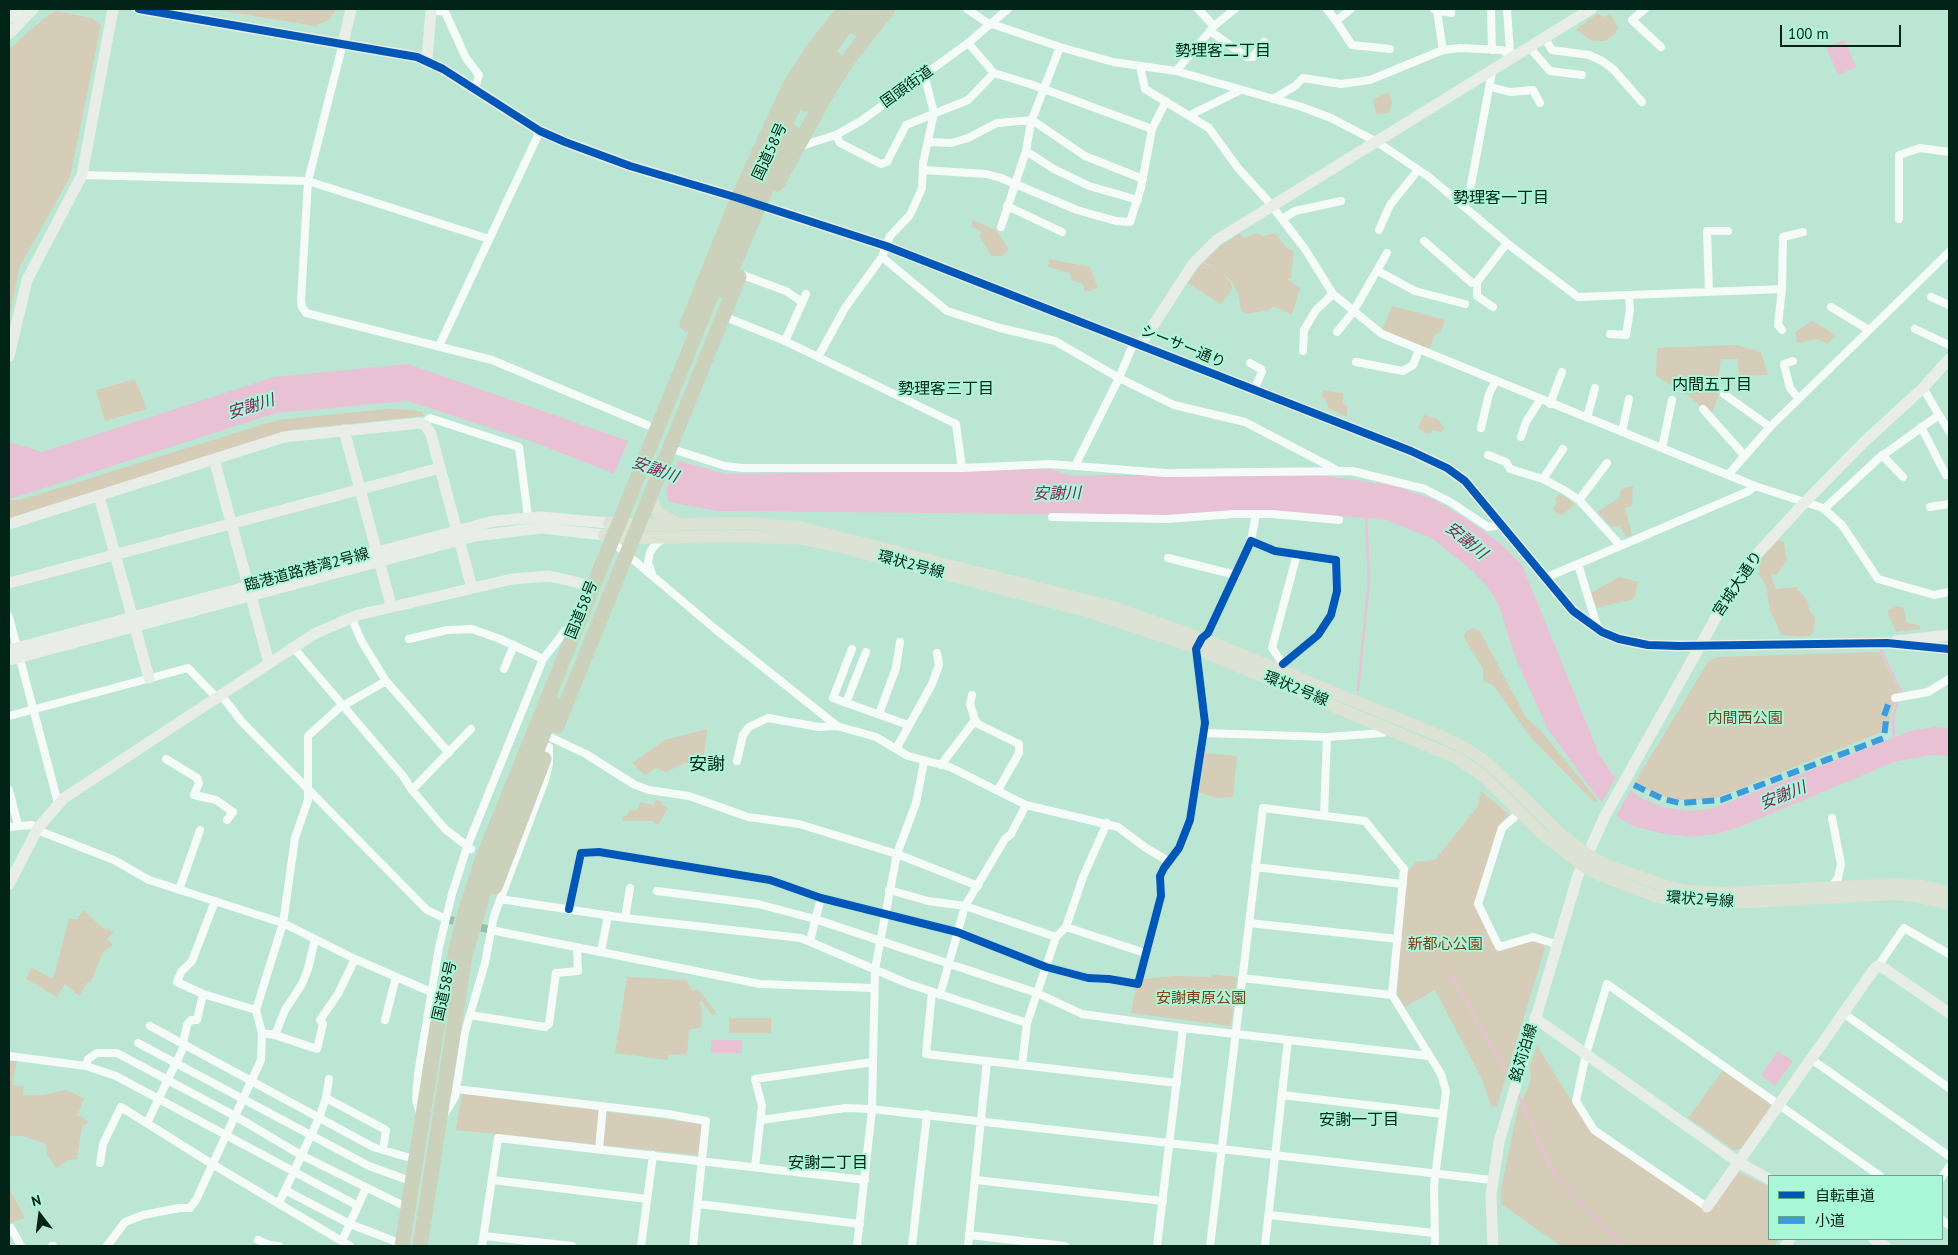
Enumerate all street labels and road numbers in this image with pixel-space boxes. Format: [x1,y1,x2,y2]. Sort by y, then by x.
street label: 国頭街道 [877,62,937,112]
street label: 国道58号 [749,120,791,184]
street label: シーサー通り [1138,322,1228,372]
street label: 臨港道路港湾2号線 [243,545,371,595]
street label: 環状2号線 [876,547,946,583]
street label: 宮城大通り [1710,548,1766,620]
street label: 国道58号 [562,578,602,642]
street label: 環状2号線 [1261,668,1331,710]
street label: 環状2号線 [1665,889,1735,911]
street label: 国道58号 [429,959,461,1023]
street label: 銘苅泊線 [1507,1022,1541,1084]

